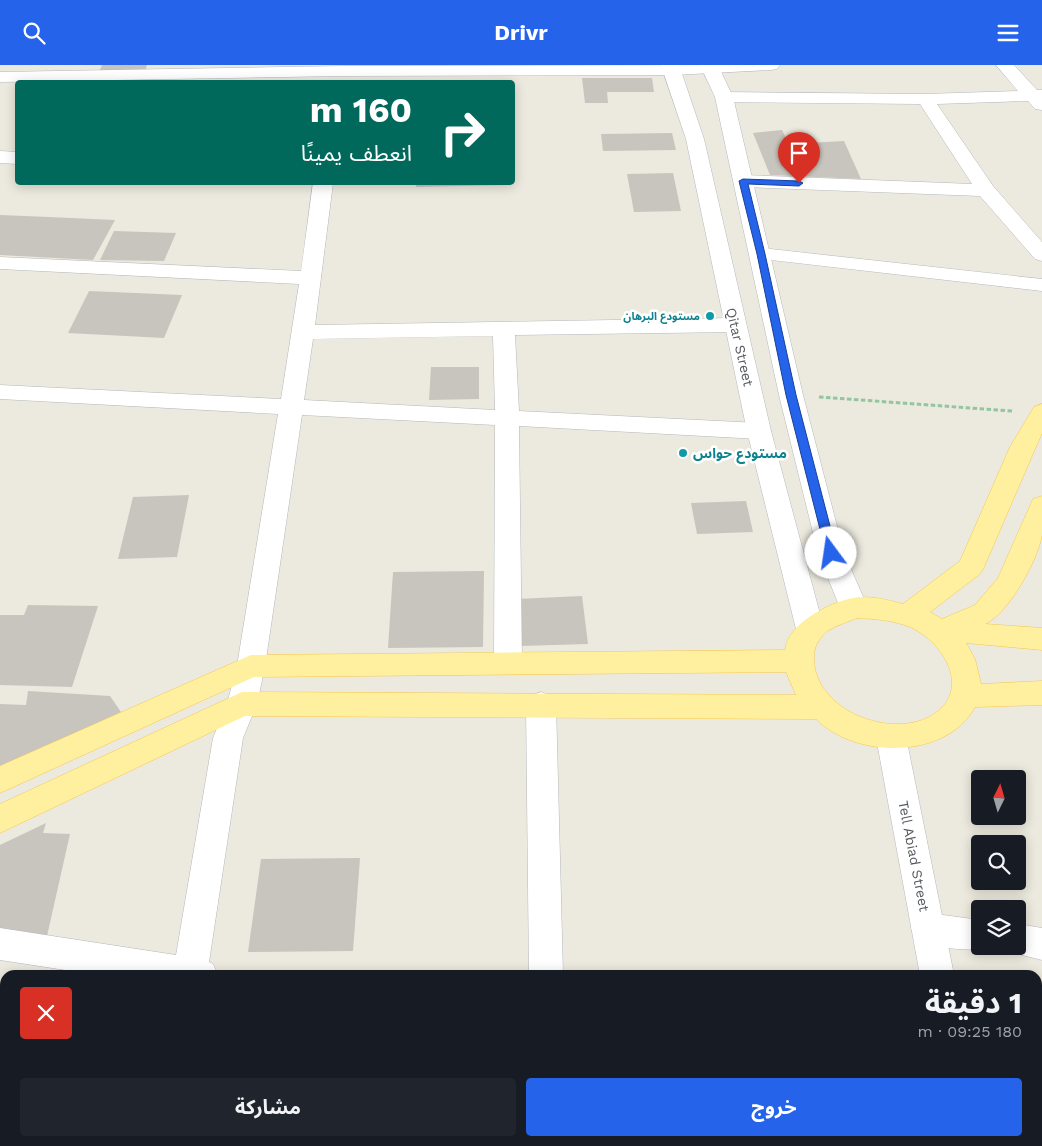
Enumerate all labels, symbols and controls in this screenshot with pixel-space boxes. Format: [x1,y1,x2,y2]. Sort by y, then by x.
icon: search [20,19,48,47]
icon: menu [994,19,1022,47]
text: Drivr [494,20,548,45]
text: 160 m [310,89,412,131]
icon: right [430,100,495,165]
pin [778,132,820,183]
icon: arrive [785,139,813,167]
text: انعطف يمينًا [301,141,412,166]
street label: Qitar Street [723,306,757,388]
place label: مستودع البرهان [623,310,700,324]
marker: مستودع البرهان [704,310,716,322]
place label: مستودع حواس [693,445,787,464]
marker: مستودع حواس [677,447,689,459]
position arrow [804,526,856,578]
north arrow [971,770,1026,825]
map controls [971,770,1026,955]
street label: Tell Abiad Street [895,799,933,913]
button: search [971,835,1026,890]
button: layers [971,900,1026,955]
text: 1 دقيقة [925,985,1022,1020]
button: close [20,987,72,1039]
text: 180 m · 09:25 [917,1022,1022,1041]
button: مشاركة [20,1078,516,1136]
button: خروج [526,1078,1022,1136]

